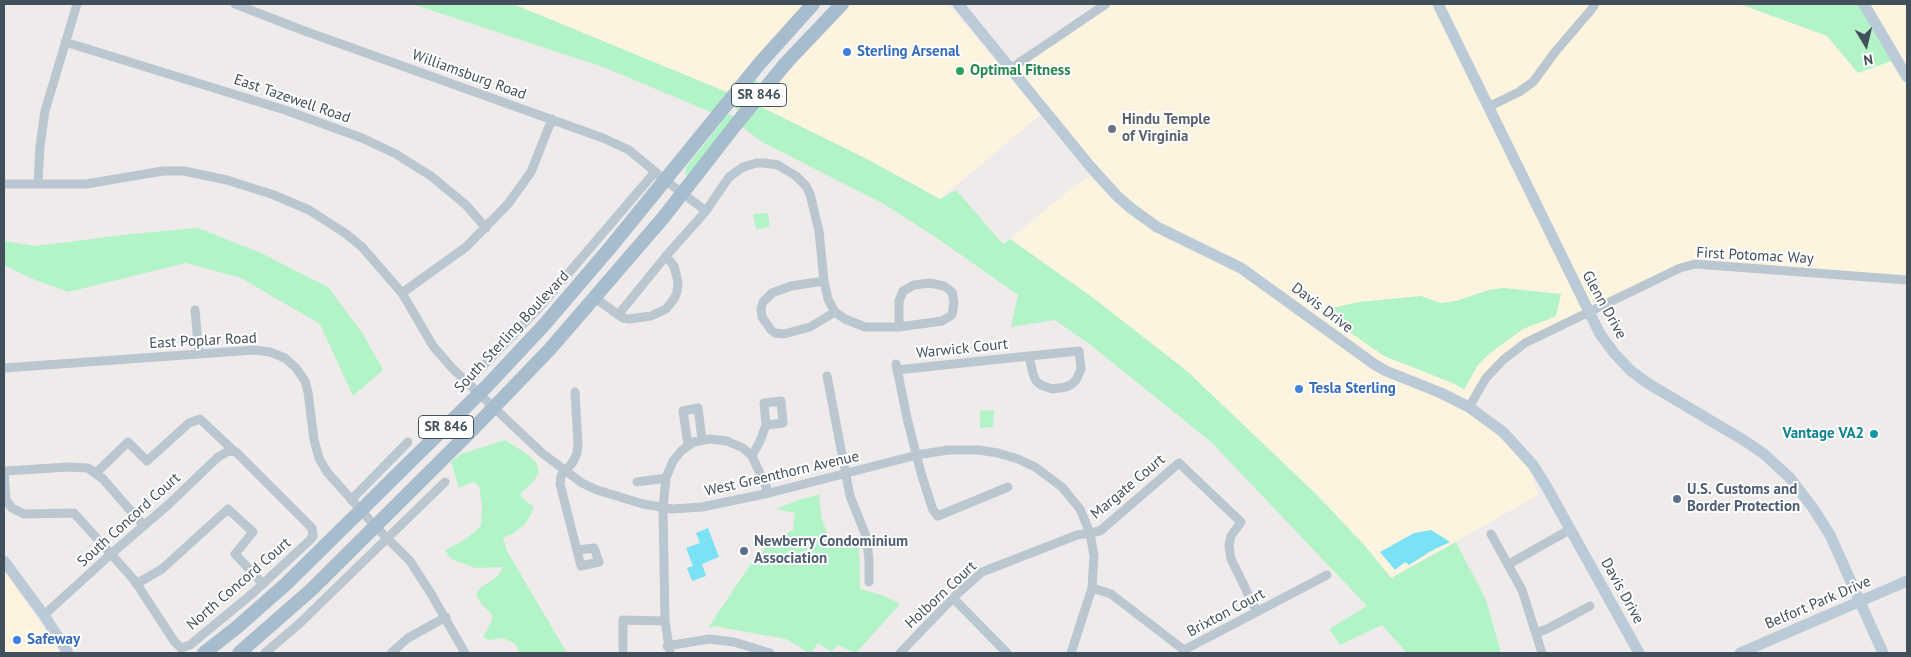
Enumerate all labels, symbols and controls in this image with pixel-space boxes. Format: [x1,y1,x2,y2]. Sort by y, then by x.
north arrow [1841,20,1891,70]
place label: Sterling Arsenal [857,43,960,61]
street label: Williamsburg Road [409,46,529,104]
marker: Sterling Arsenal [841,46,853,58]
text: N [1862,50,1874,69]
place label: Optimal Fitness [970,62,1070,80]
marker: Optimal Fitness [954,65,966,77]
street label: East Tazewell Road [231,71,353,127]
road number: SR 846 [732,84,786,106]
place label: Hindu Temple of Virginia [1122,111,1210,146]
marker: Hindu Temple of Virginia [1106,123,1118,135]
street label: First Potomac Way [1696,244,1814,268]
street label: South Sterling Boulevard [451,267,573,397]
street label: Glenn Drive [1578,268,1630,342]
street label: Davis Drive [1288,279,1356,337]
street label: East Poplar Road [149,329,257,353]
street label: Warwick Court [915,335,1009,363]
place label: Tesla Sterling [1309,380,1396,398]
marker: Tesla Sterling [1293,383,1305,395]
road number: SR 846 [418,416,474,438]
place label: Vantage VA2 [1782,425,1864,443]
marker: Vantage VA2 [1868,428,1880,440]
street label: West Greenthorn Avenue [703,447,861,501]
street label: Margate Court [1087,451,1169,523]
street label: South Concord Court [74,469,184,571]
place label: U.S. Customs and Border Protection [1687,481,1800,516]
marker: U.S. Customs and Border Protection [1671,493,1683,505]
place label: Newberry Condominium Association [754,533,908,568]
street label: North Concord Court [183,534,295,634]
marker: Newberry Condominium Association [738,545,750,557]
street label: Davis Drive [1597,555,1647,627]
street label: Holborn Court [902,557,980,633]
street label: Belfort Park Drive [1762,573,1874,633]
street label: Brixton Court [1184,585,1268,641]
place label: Safeway [27,631,80,649]
marker: Safeway [11,634,23,646]

